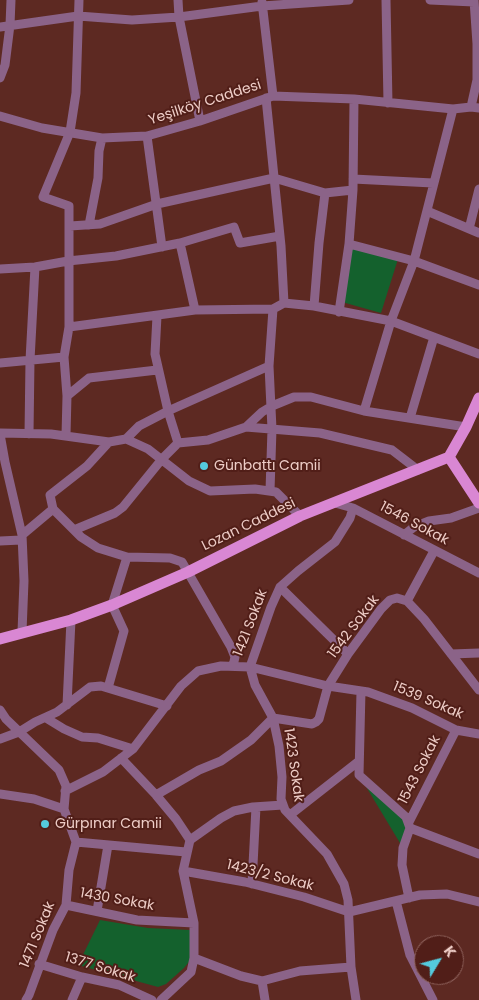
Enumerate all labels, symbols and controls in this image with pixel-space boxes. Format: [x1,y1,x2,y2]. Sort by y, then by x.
street label: Yeşilköy Caddesi [147,77,263,129]
place label: Günbattı Camii [214,458,321,474]
marker: Günbattı Camii [198,460,210,472]
street label: Lozan Caddesi [199,495,299,555]
street label: 1546 Sokak [377,499,451,549]
street label: 1421 Sokak [231,587,271,659]
street label: 1542 Sokak [325,592,383,662]
street label: 1539 Sokak [390,679,466,723]
street label: 1423 Sokak [280,727,306,803]
street label: 1543 Sokak [395,733,445,807]
place label: Gürpınar Camii [55,816,162,832]
marker: Gürpınar Camii [39,818,51,830]
street label: 1423/2 Sokak [225,857,315,895]
street label: 1430 Sokak [79,885,155,915]
street label: 1471 Sokak [17,899,59,971]
north arrow [414,935,464,985]
text: K [439,942,461,961]
street label: 1377 Sokak [63,949,137,987]

